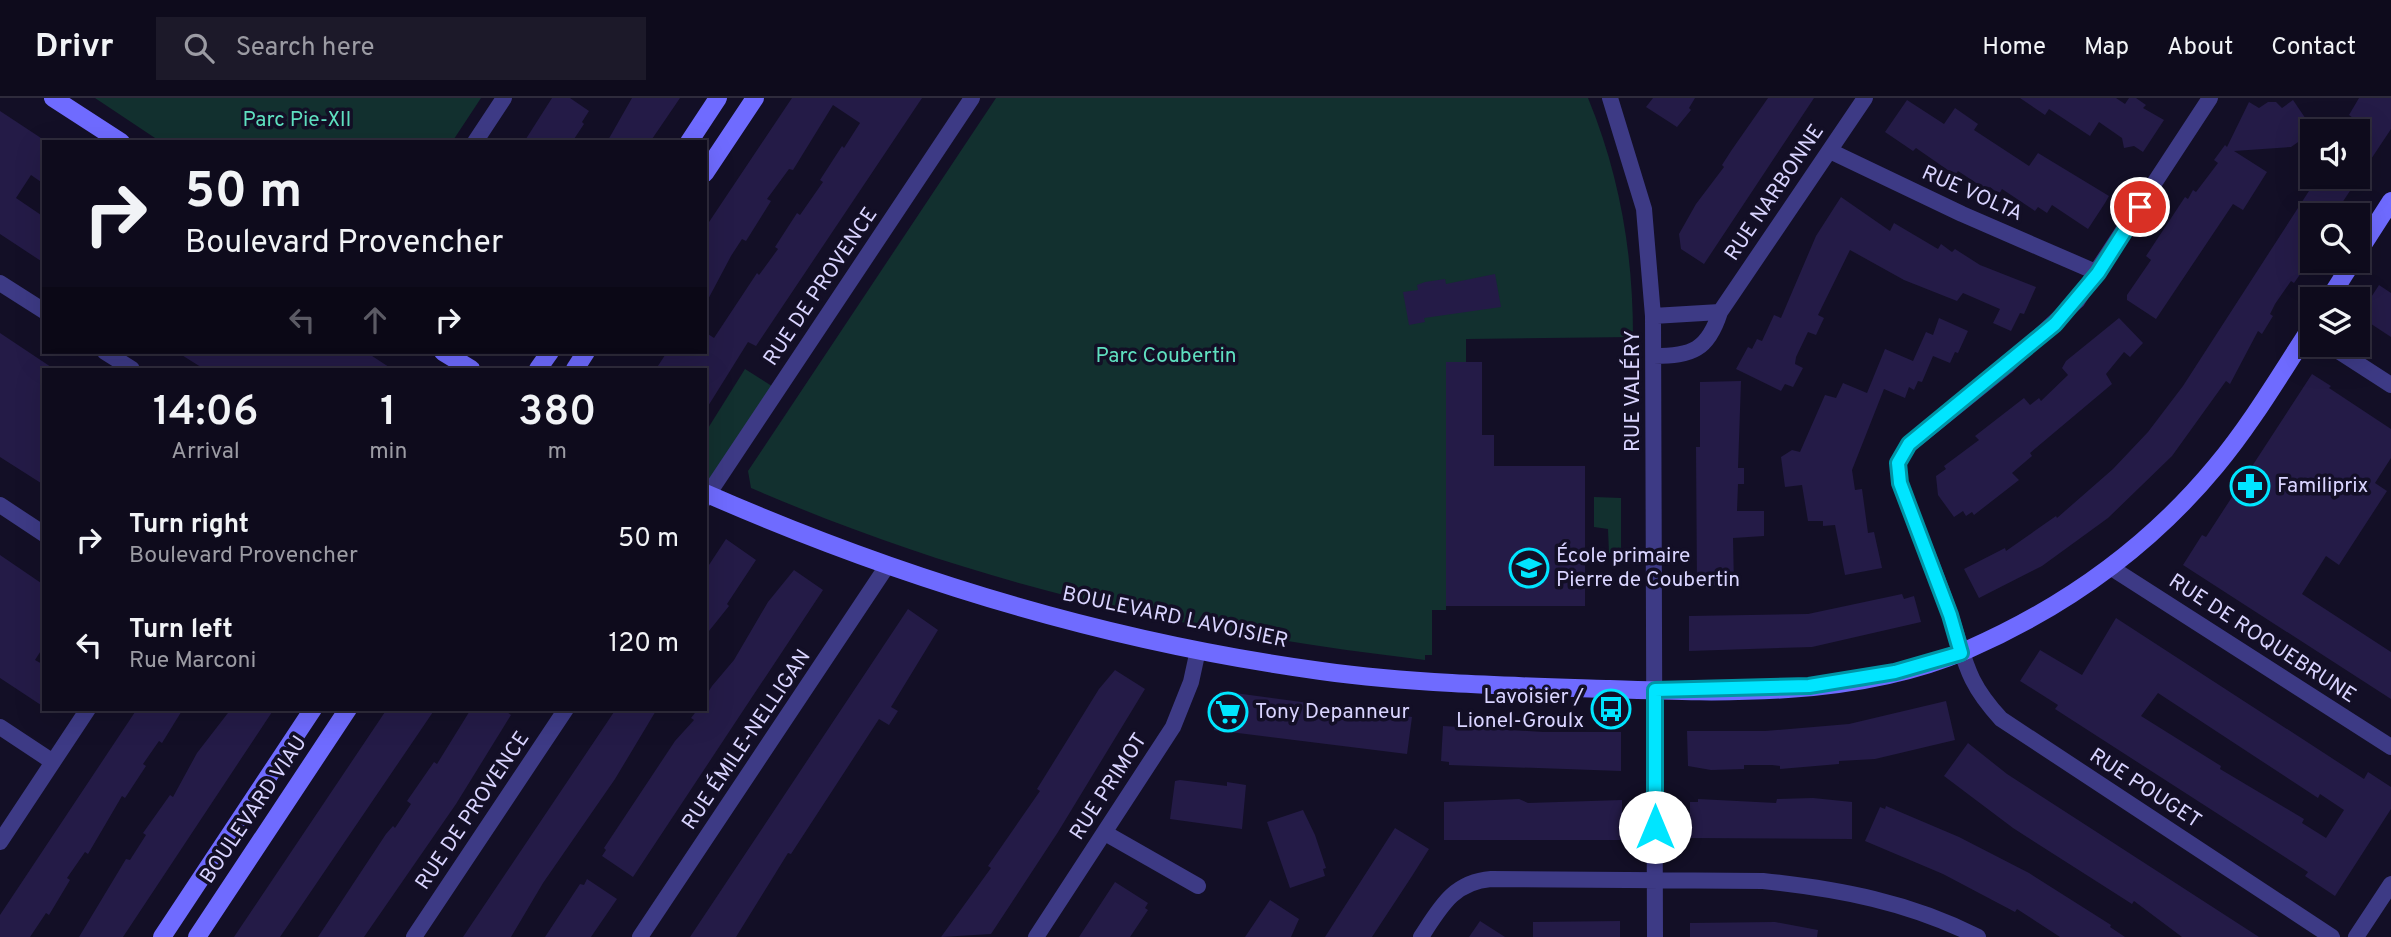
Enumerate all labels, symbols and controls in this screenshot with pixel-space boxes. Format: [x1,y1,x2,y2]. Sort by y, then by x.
search box [156,17,646,80]
text: Drivr [35,27,114,69]
icon: search [180,29,218,67]
text: Search here [236,32,375,65]
text: Home [1982,33,2046,63]
text: Map [2084,33,2129,63]
text: About [2167,33,2233,63]
text: Contact [2271,33,2356,63]
park label: Parc Pie-XII [242,107,352,134]
street label: RUE NARBONNE [1719,119,1831,267]
map controls [2300,119,2370,357]
button: sound [2300,119,2370,189]
street label: RUE VOLTA [1917,160,2027,228]
text: 50 m [185,163,302,225]
icon: right [70,168,161,259]
pin [2110,177,2170,237]
icon: arrive [2121,188,2159,226]
street label: RUE DE PROVENCE [758,203,884,371]
button: search [2300,203,2370,273]
text: Boulevard Provencher [185,224,504,264]
button: layers [2300,287,2370,357]
icon: left [283,301,321,339]
icon: ahead [356,301,394,339]
icon: right [429,301,467,339]
street label: RUE VALÉRY [1619,330,1647,452]
park label: Parc Coubertin [1095,343,1237,370]
text: 14:06 [153,387,258,440]
text: 1 [380,387,396,440]
text: 380 [518,387,596,440]
text: Arrival [171,438,240,467]
text: min [369,438,407,467]
text: m [547,438,567,467]
pharmacy icon: Familiprix [2229,465,2271,507]
place label: Familiprix [2277,473,2369,500]
text: Turn right [129,509,249,542]
icon: right [70,521,108,559]
text: 50 m [618,523,679,556]
text: Boulevard Provencher [129,542,358,571]
place label: École primaire Pierre de Coubertin [1556,542,1740,594]
school or university icon: École primaire Pierre de Coubertin [1508,547,1550,589]
street label: RUE DE ROQUEBRUNE [2163,568,2361,710]
street label: BOULEVARD LAVOISIER [1060,581,1290,655]
text: Turn left [129,614,233,647]
icon: left [70,626,108,664]
text: 120 m [609,628,679,661]
street label: RUE ÉMILE-NELLIGAN [676,644,818,836]
text: Rue Marconi [129,647,256,676]
place label: Lavoisier / Lionel-Groulx [1456,684,1584,735]
bus stop icon: Lavoisier / Lionel-Groulx [1590,688,1632,730]
supermarket icon: Tony Depanneur [1207,691,1249,733]
place label: Tony Depanneur [1255,699,1410,726]
street label: RUE DE PROVENCE [410,727,536,895]
street label: RUE PRIMOT [1064,728,1154,846]
street label: BOULEVARD VIAU [195,731,313,889]
street label: RUE POUGET [2084,743,2206,835]
position arrow [1618,790,1692,864]

